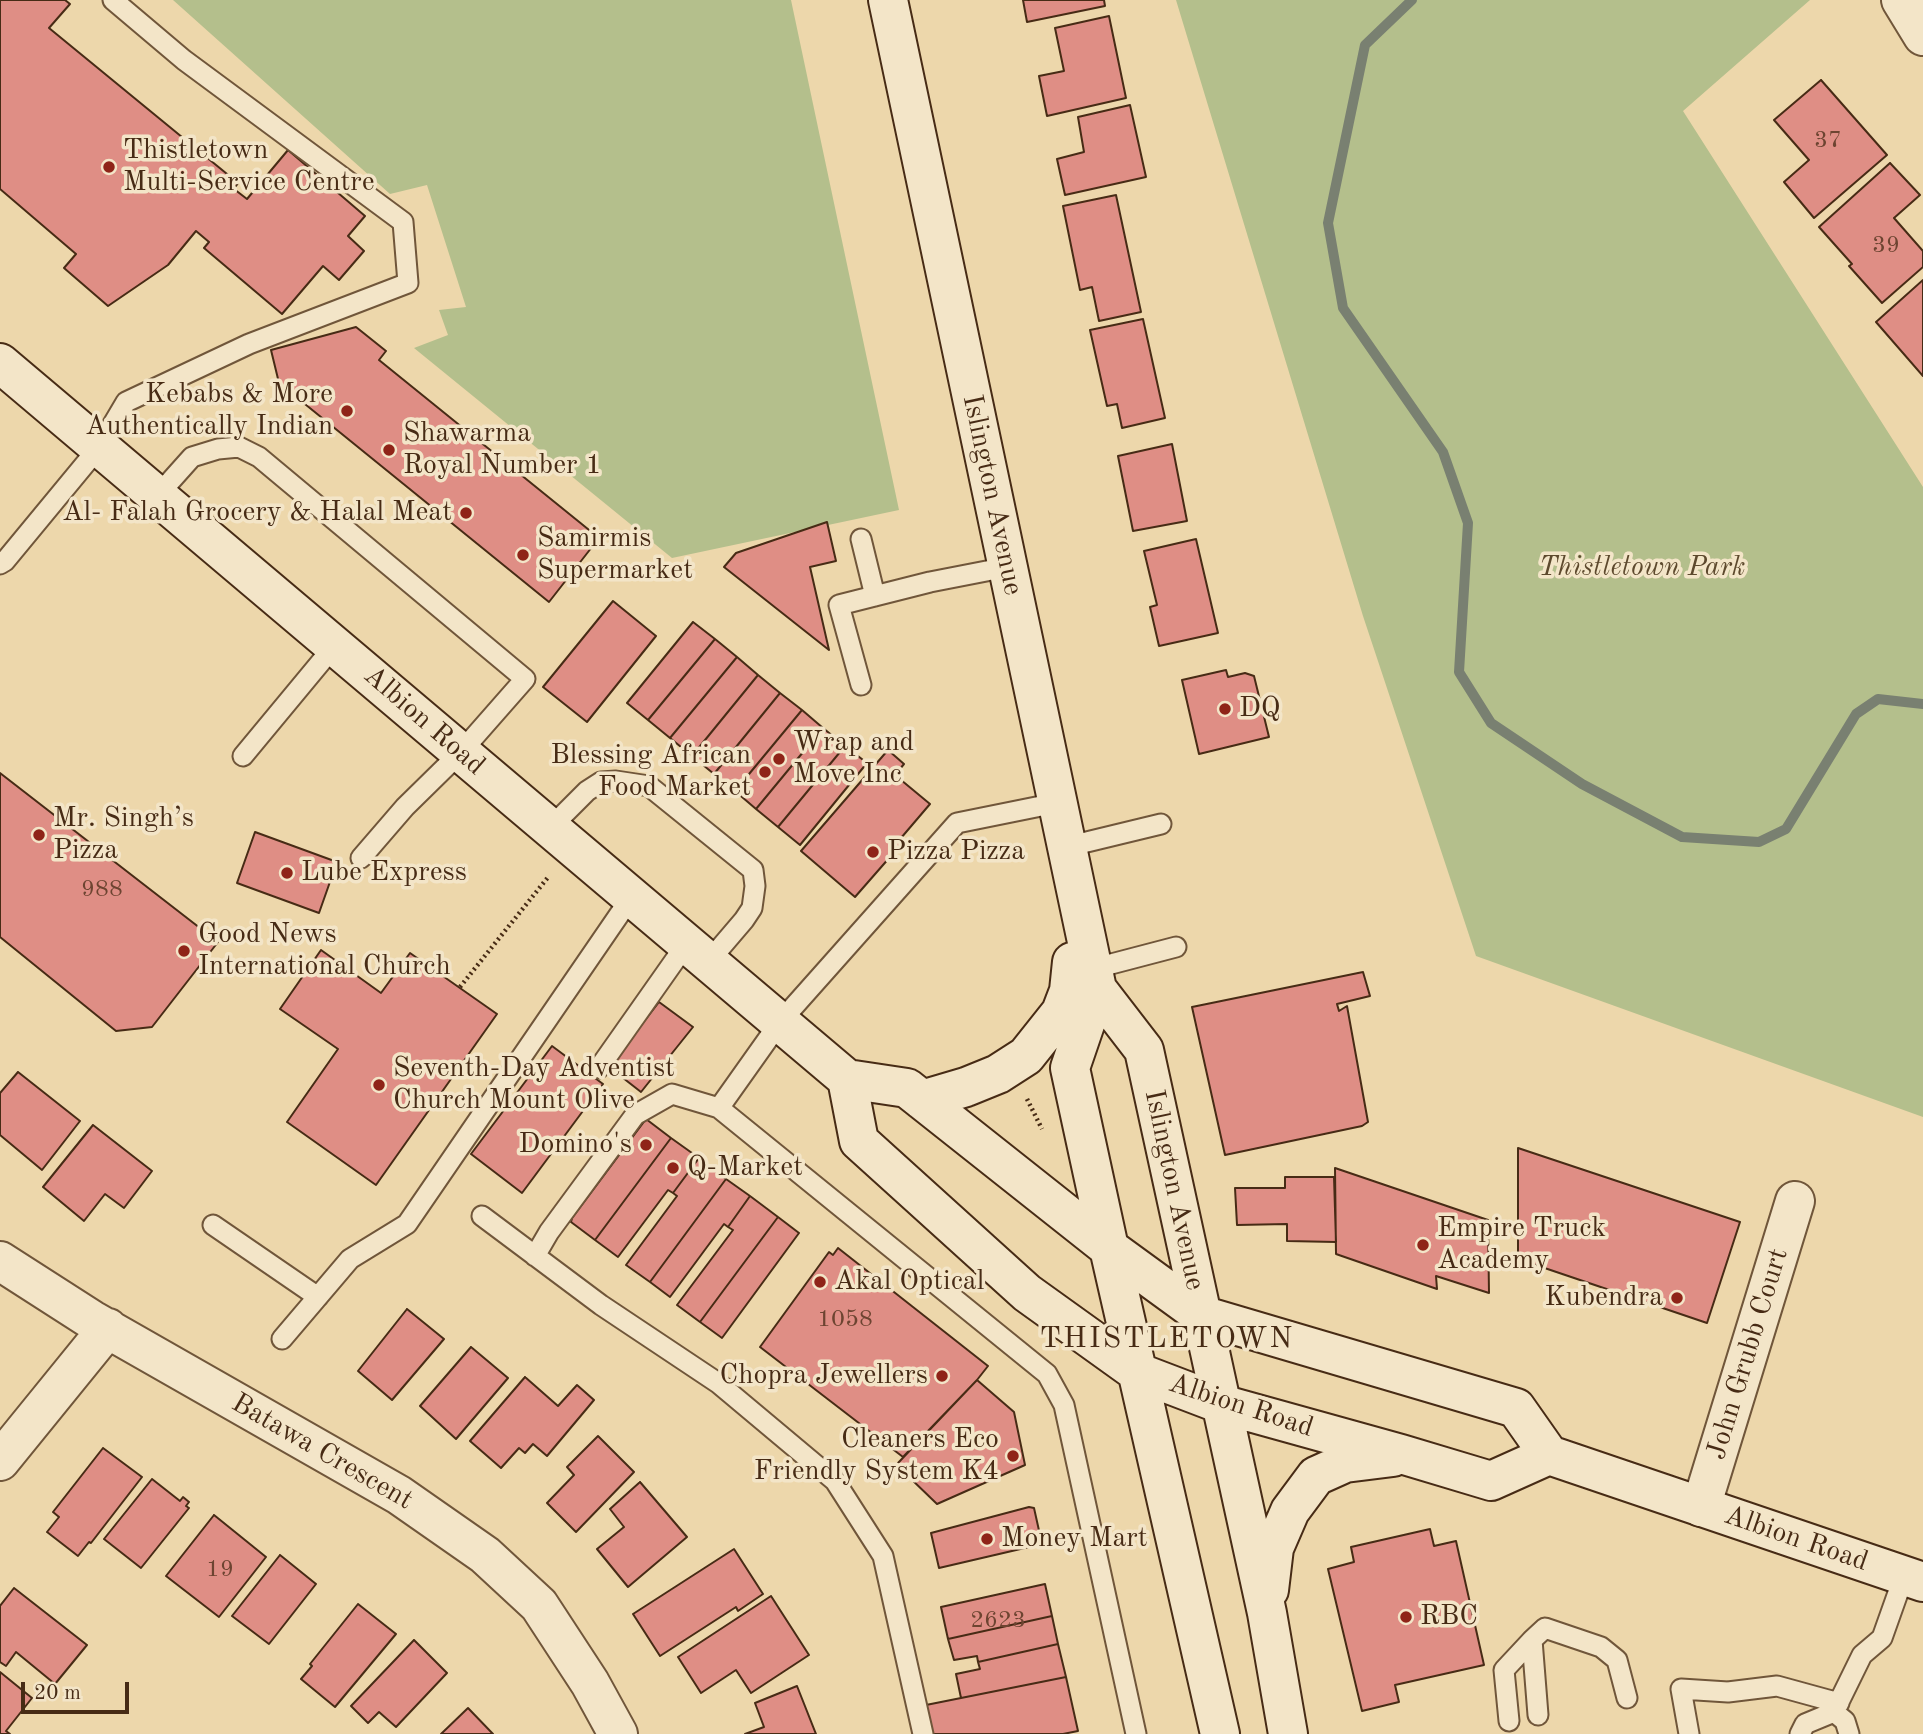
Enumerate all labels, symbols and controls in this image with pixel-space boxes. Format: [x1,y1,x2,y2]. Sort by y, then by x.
house number: 37 [1814,127,1842,155]
place label: Thistletown Multi-Service Centre [123,134,375,200]
marker: Thistletown Multi-Service Centre [101,159,117,175]
house number: 39 [1872,232,1900,260]
place label: Kebabs & More Authentically Indian [85,378,333,444]
street label: Islington Avenue [954,392,1030,598]
marker: Kebabs & More Authentically Indian [339,403,355,419]
place label: Shawarma Royal Number 1 [403,417,602,483]
marker: Shawarma Royal Number 1 [381,442,397,458]
place label: Al- Falah Grocery & Halal Meat [62,496,452,530]
marker: Al- Falah Grocery & Halal Meat [458,505,474,521]
place label: Samirmis Supermarket [537,522,693,588]
marker: Samirmis Supermarket [515,547,531,563]
park label: Thistletown Park [1539,551,1745,585]
street label: Albion Road [356,659,492,783]
place label: DQ [1239,692,1280,726]
marker: DQ [1217,701,1233,717]
place label: Wrap and Move Inc [793,726,914,792]
place label: Blessing African Food Market [550,739,751,805]
marker: Wrap and Move Inc [771,751,787,767]
marker: Blessing African Food Market [757,764,773,780]
place label: Mr. Singh’s Pizza [53,802,194,868]
marker: Mr. Singh’s Pizza [31,827,47,843]
place label: Pizza Pizza [887,835,1025,869]
marker: Pizza Pizza [865,844,881,860]
place label: Lube Express [301,856,467,890]
marker: Lube Express [279,865,295,881]
house number: 988 [81,876,123,904]
place label: Good News International Church [198,918,451,984]
marker: Good News International Church [176,943,192,959]
place label: Seventh-Day Adventist Church Mount Olive [393,1052,675,1118]
marker: Seventh-Day Adventist Church Mount Olive [371,1077,387,1093]
street label: Islington Avenue [1136,1087,1212,1293]
place label: Domino's [519,1128,632,1162]
marker: Domino's [638,1137,654,1153]
place label: Q-Market [687,1151,803,1185]
marker: Q-Market [665,1160,681,1176]
place label: Empire Truck Academy [1437,1212,1606,1278]
marker: Empire Truck Academy [1415,1237,1431,1253]
street label: John Grubb Court [1700,1244,1796,1464]
place label: Akal Optical [834,1265,984,1299]
marker: Akal Optical [812,1274,828,1290]
place label: Kubendra [1545,1281,1663,1315]
marker: Kubendra [1669,1290,1685,1306]
house number: 1058 [817,1306,873,1334]
district label: THISTLETOWN [1041,1321,1293,1357]
place label: Chopra Jewellers [720,1359,928,1393]
street label: Albion Road [1164,1367,1318,1445]
marker: Chopra Jewellers [934,1368,950,1384]
street label: Batawa Crescent [225,1386,419,1518]
place label: Cleaners Eco Friendly System K4 [754,1423,999,1489]
marker: Cleaners Eco Friendly System K4 [1005,1448,1021,1464]
street label: Albion Road [1720,1499,1872,1579]
place label: Money Mart [1001,1522,1148,1556]
marker: Money Mart [979,1531,995,1547]
house number: 19 [206,1556,234,1584]
place label: RBC [1420,1600,1478,1634]
house number: 2623 [970,1607,1026,1635]
marker: RBC [1398,1609,1414,1625]
scale bar [24,1668,133,1712]
text: 20 m [34,1683,81,1704]

